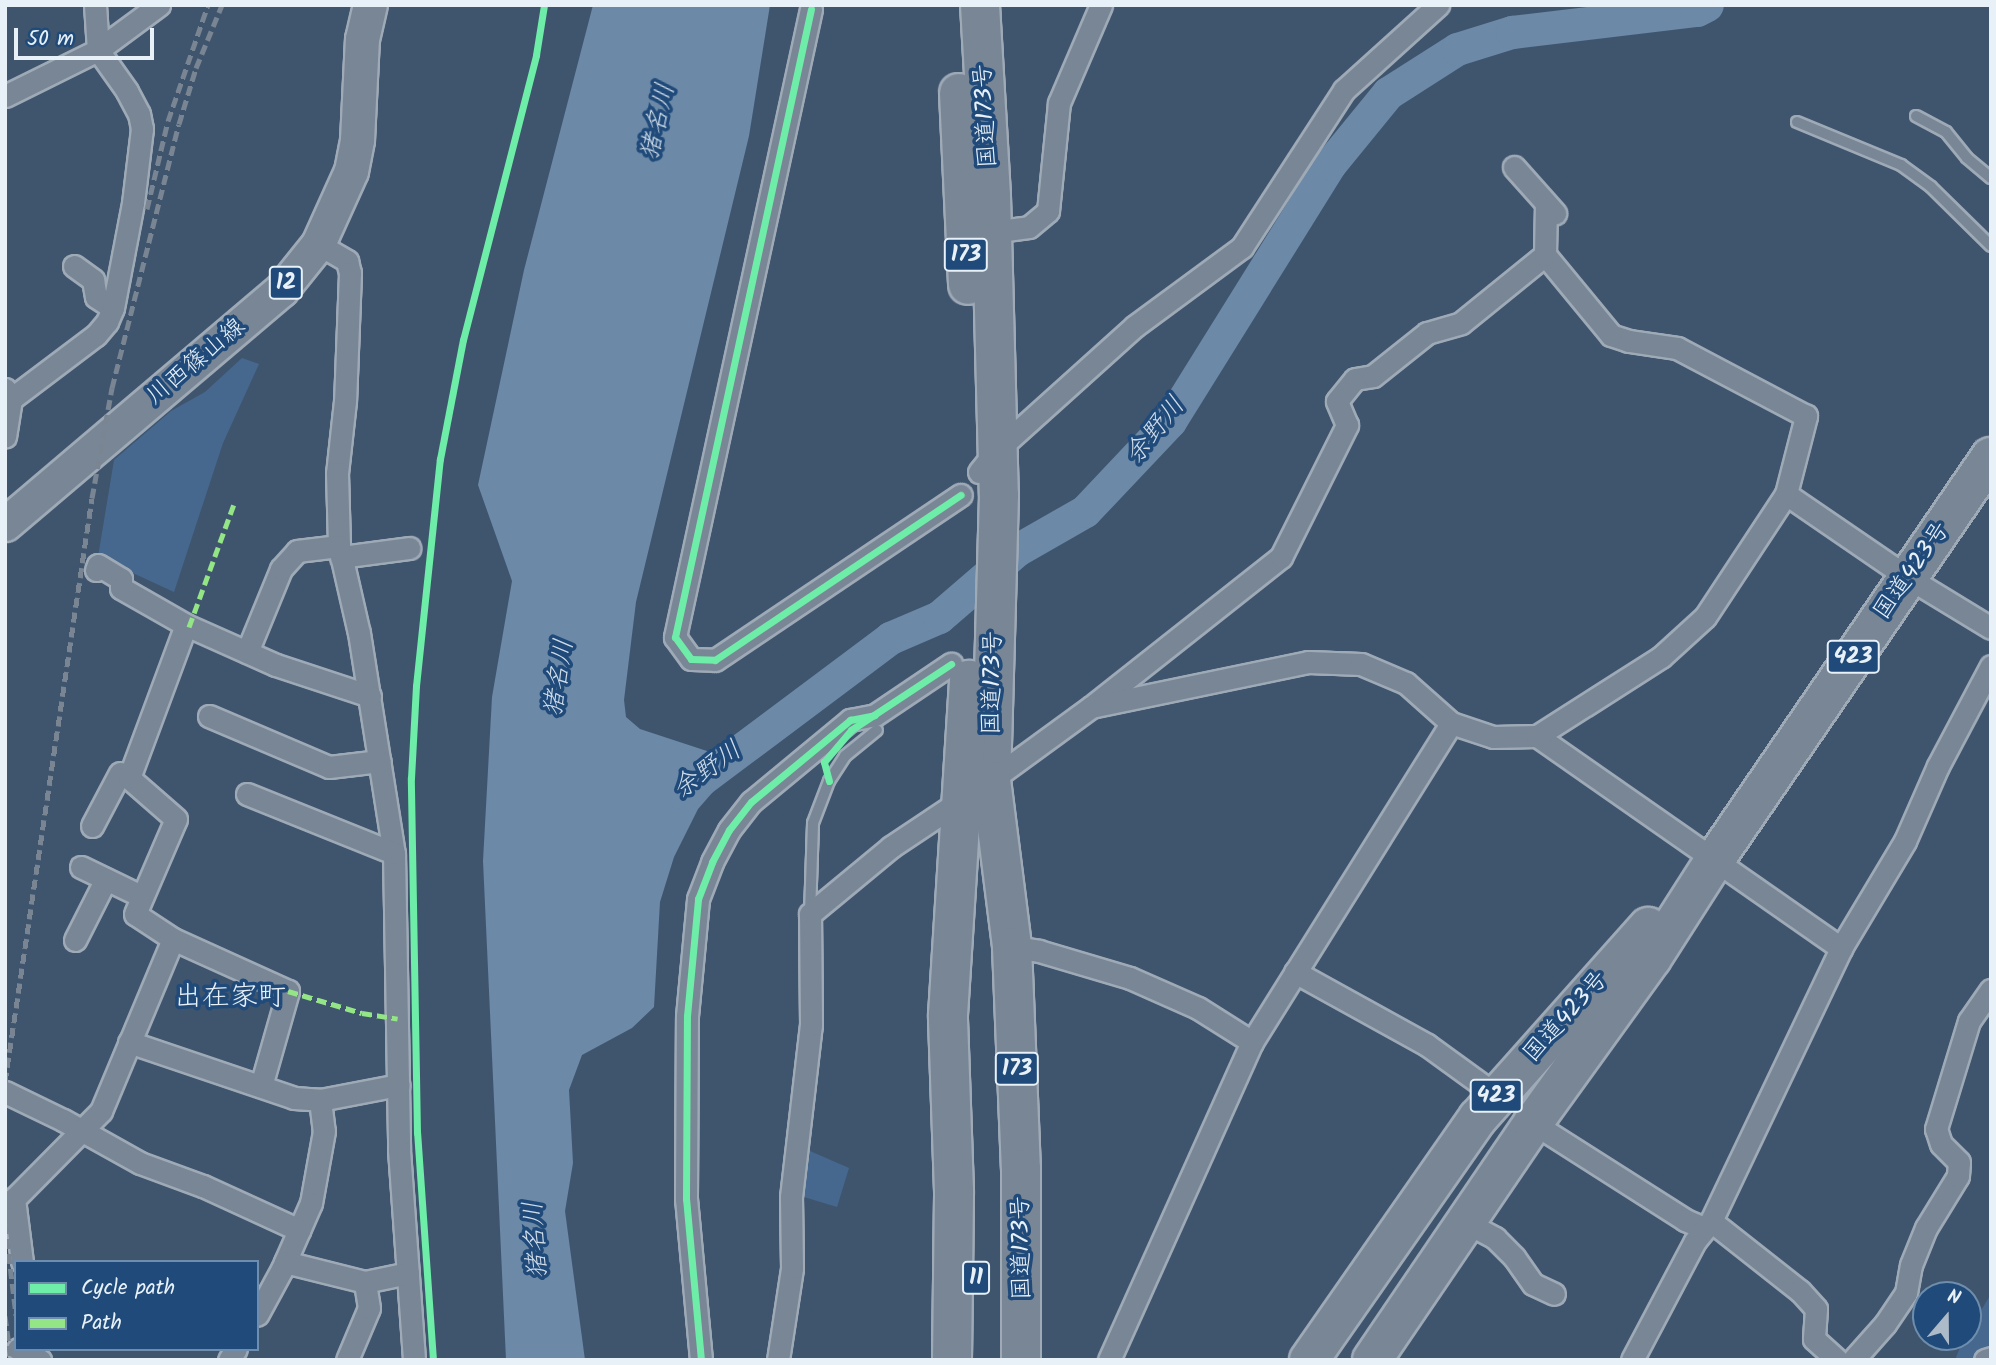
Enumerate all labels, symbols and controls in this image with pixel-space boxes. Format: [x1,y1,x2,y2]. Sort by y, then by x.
scale bar [18,14,158,58]
text: 50 m [27,23,74,56]
street label: 国道173号 [969,63,1003,169]
water label: 猪名川 [635,80,683,164]
road number: 173 [943,236,989,274]
road number: 12 [268,264,304,302]
street label: 川西篠山線 [141,312,251,412]
water label: 余野川 [1119,391,1193,471]
street label: 国道423号 [1868,517,1956,625]
street label: 国道173号 [978,631,1008,735]
water label: 猪名川 [538,637,582,719]
road number: 423 [1825,638,1881,677]
water label: 余野川 [667,735,749,807]
street label: 国道423号 [1518,965,1614,1069]
district label: 出在家町 [174,981,286,1015]
road number: 173 [994,1050,1040,1088]
road number: 423 [1468,1077,1524,1116]
street label: 国道173号 [1007,1196,1037,1300]
water label: 猪名川 [519,1200,555,1280]
road number: 11 [962,1259,990,1298]
legend [14,1260,259,1351]
text: Cycle path [81,1272,175,1305]
north arrow [1912,1281,1982,1351]
text: N [1943,1282,1964,1314]
text: Path [81,1307,122,1340]

